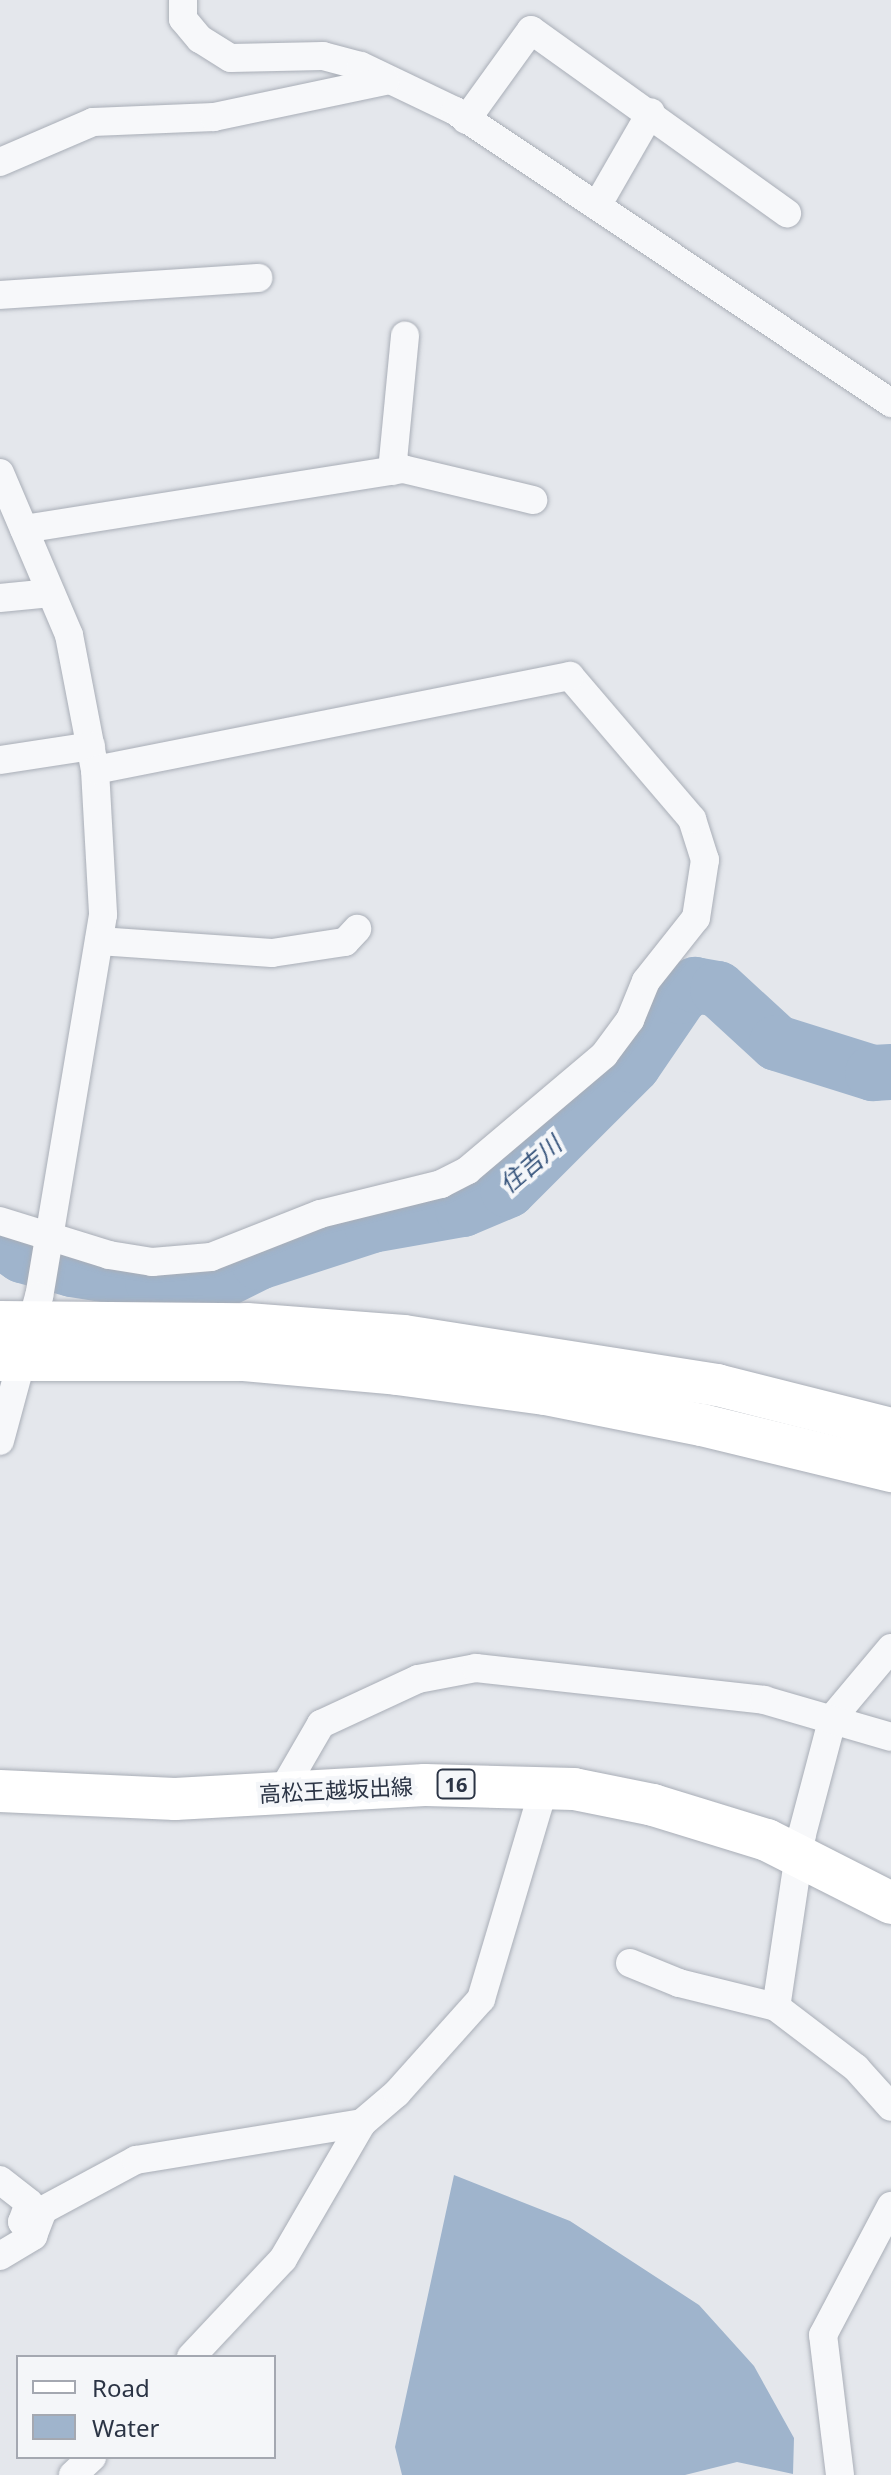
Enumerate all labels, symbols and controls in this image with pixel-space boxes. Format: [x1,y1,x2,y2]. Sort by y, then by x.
water label: 住吉川 [493,1130,567,1198]
road number: 16 [436,1768,476,1800]
street label: 高松王越坂出線 [258,1773,414,1807]
legend [16,2355,276,2459]
text: Road [92,2371,150,2404]
text: Water [92,2411,159,2444]

